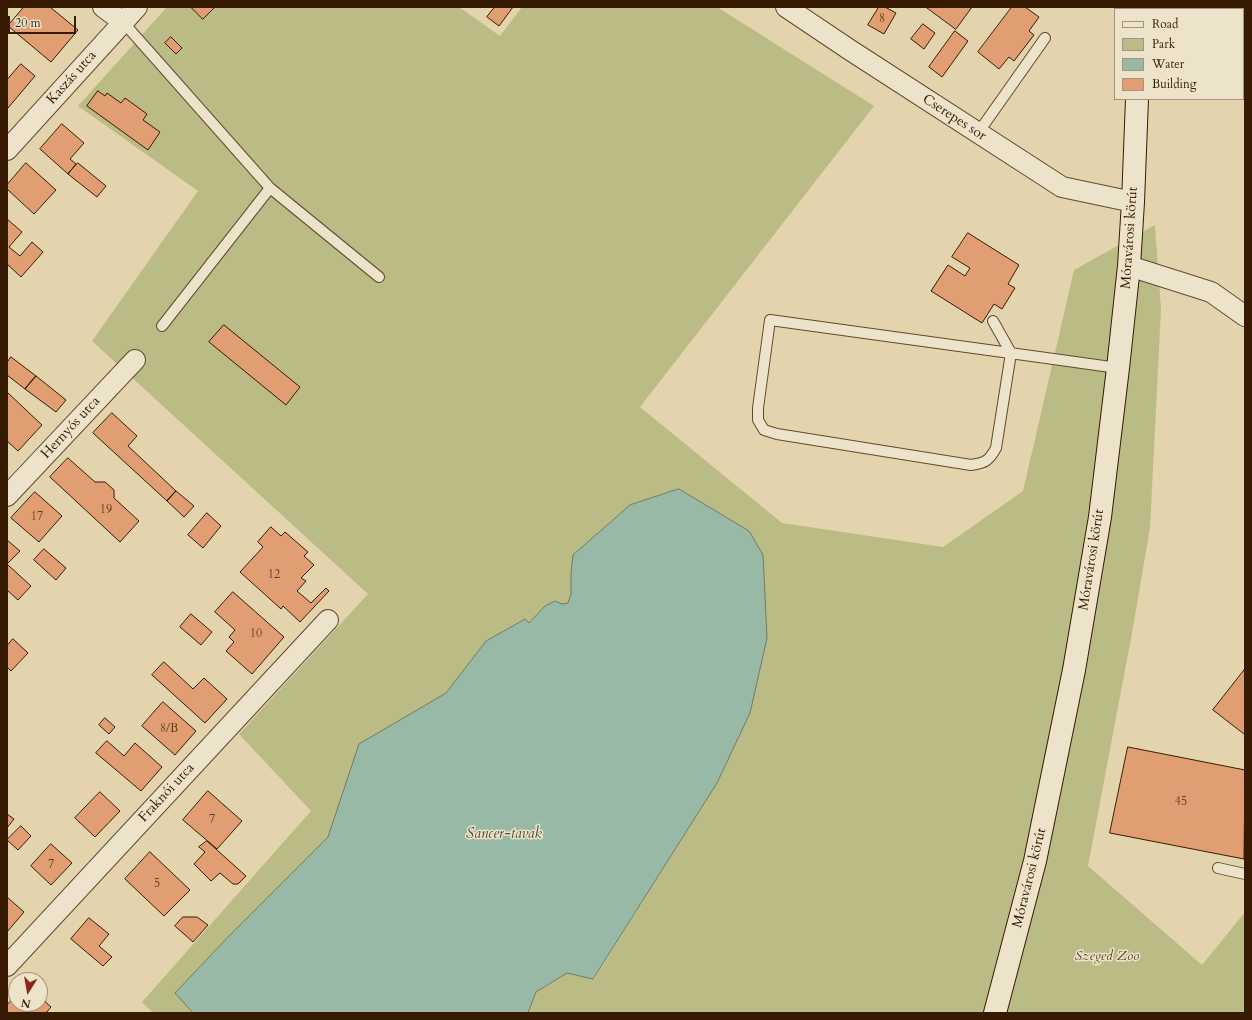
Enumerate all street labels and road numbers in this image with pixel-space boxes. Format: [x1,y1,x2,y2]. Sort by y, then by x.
street label: Kaszás utca [44,48,100,108]
street label: Cserepes sor [919,91,989,145]
street label: Móravárosi körút [1118,186,1142,290]
street label: Hernyós utca [38,393,104,463]
street label: Móravárosi körút [1076,508,1108,612]
street label: Fraknói utca [135,760,199,826]
street label: Móravárosi körút [1009,826,1051,930]

